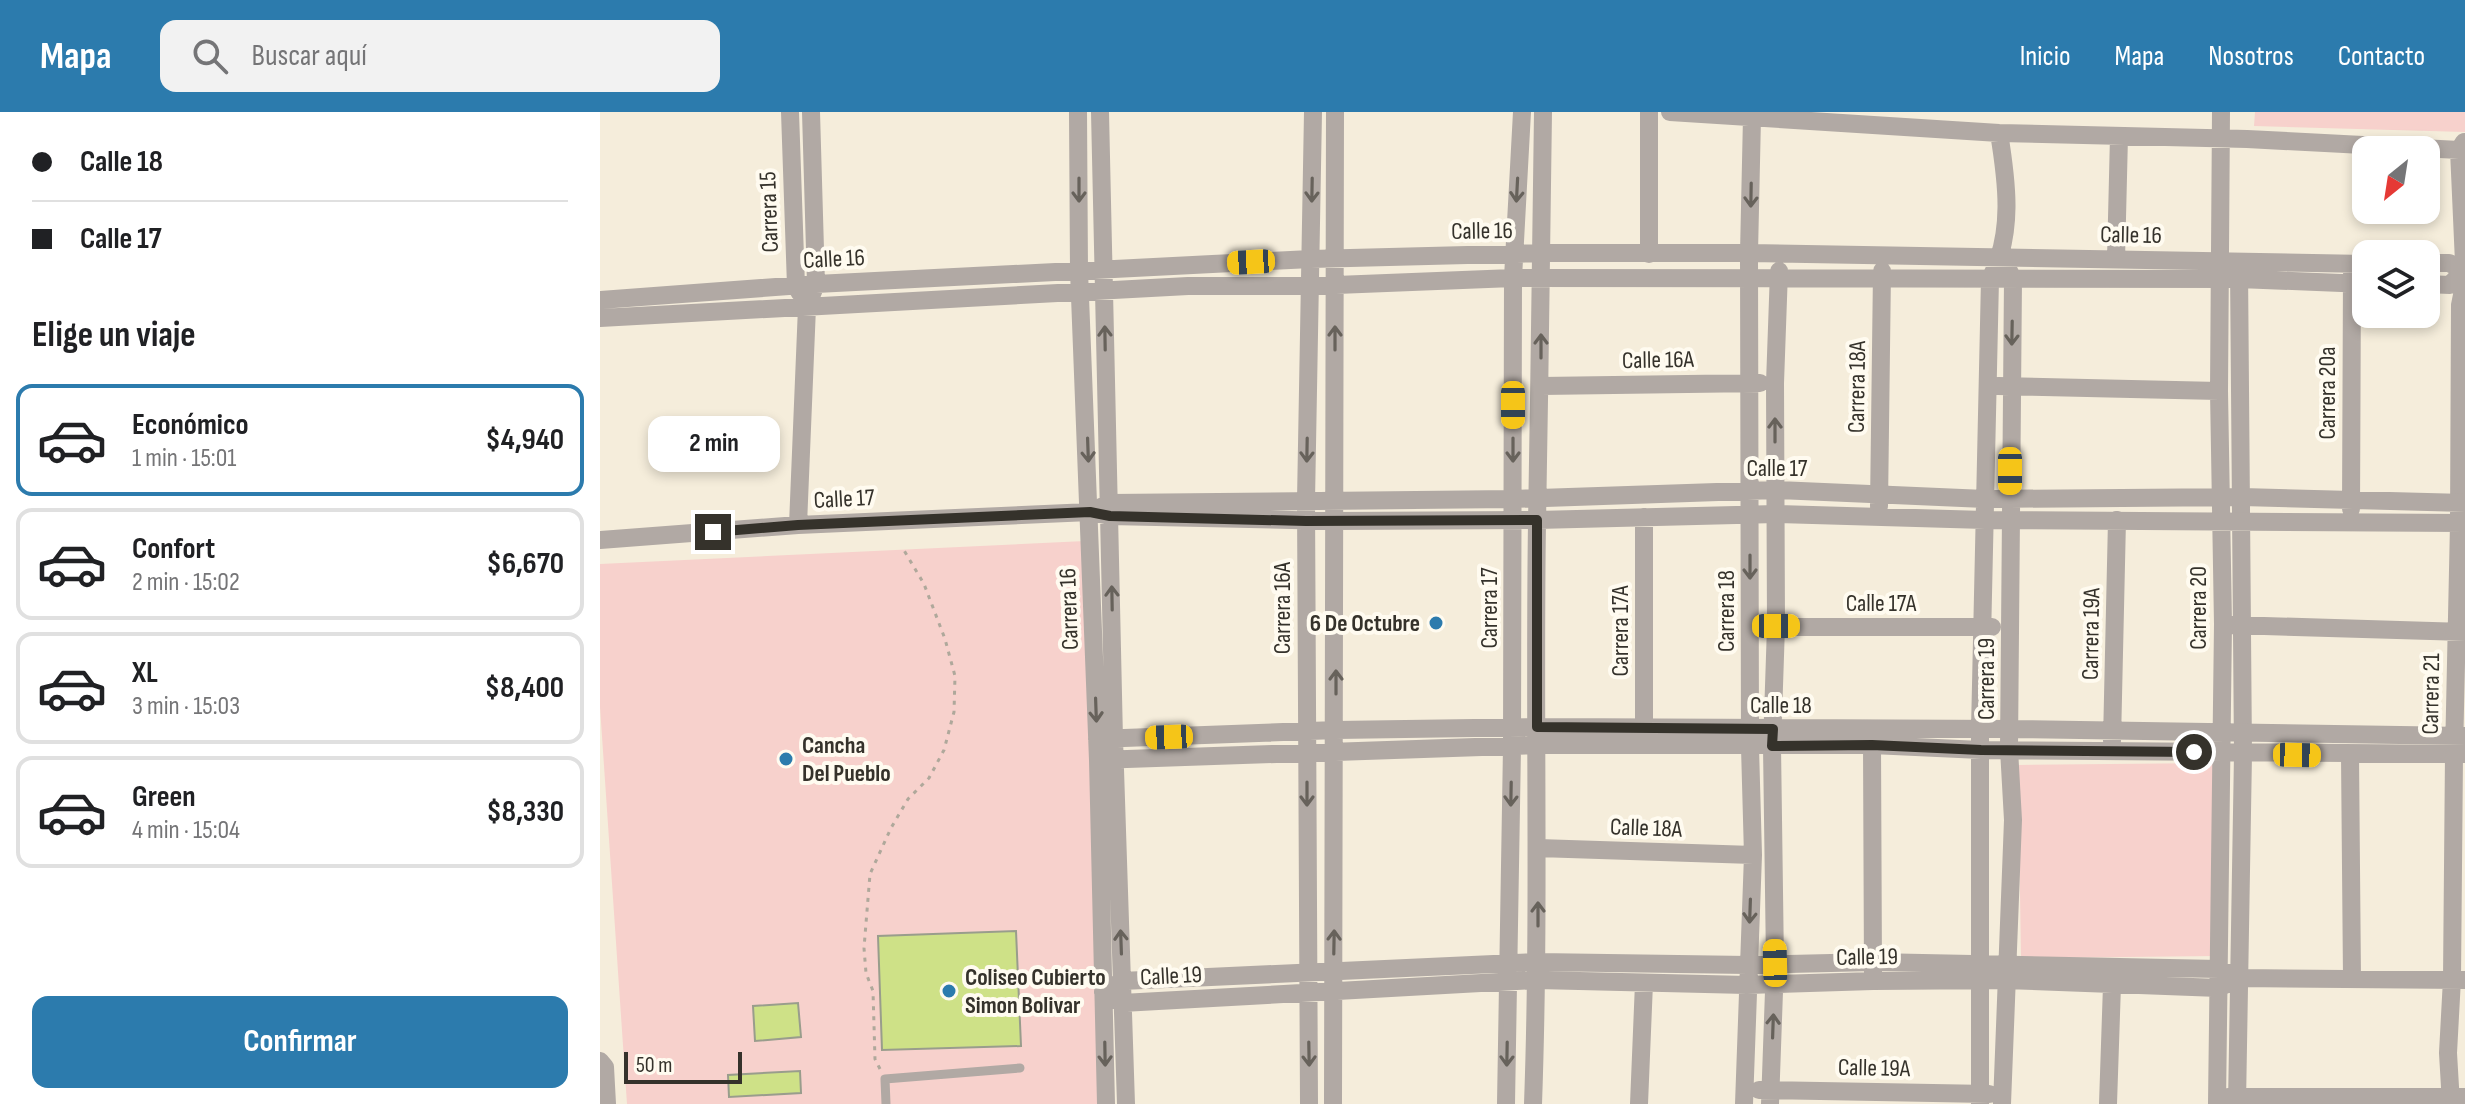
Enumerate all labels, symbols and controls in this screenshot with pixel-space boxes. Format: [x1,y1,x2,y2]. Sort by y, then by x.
search box [160,20,720,92]
text: Mapa [40,34,112,79]
icon: search [188,34,232,78]
text: Buscar aquí [252,38,367,74]
text: Inicio [2020,40,2071,73]
text: Mapa [2115,40,2164,73]
text: Nosotros [2208,40,2294,73]
text: Contacto [2338,40,2425,73]
north arrow [2352,136,2440,224]
map controls [2352,136,2440,328]
text: Calle 18 [80,144,163,180]
street label: Carrera 15 [753,171,785,253]
one-way arrow [1071,176,1087,203]
one-way arrow [1304,176,1320,203]
one-way arrow [1510,176,1525,203]
one-way arrow [1743,181,1758,208]
street label: Calle 16 [1451,216,1513,246]
street label: Calle 16 [2100,220,2162,250]
text: Calle 17 [80,221,162,257]
button: layers [2352,240,2440,328]
street label: Calle 16 [802,243,866,275]
car [1226,249,1276,275]
text: Elige un viaje [32,314,196,357]
one-way arrow [2004,319,2019,346]
one-way arrow [1098,325,1113,352]
one-way arrow [1327,325,1343,352]
one-way arrow [1533,333,1549,360]
street label: Carrera 18A [1842,340,1872,433]
street label: Calle 16A [1622,345,1695,375]
street label: Carrera 20a [2313,347,2342,439]
car [1501,381,1525,429]
icon: car [36,404,108,476]
text: Económico [132,407,249,443]
callout: 2 min [647,416,779,472]
one-way arrow [1767,417,1783,444]
text: $4,940 [485,422,564,458]
text: 2 min [689,428,739,459]
one-way arrow [1080,436,1095,463]
one-way arrow [1299,436,1315,463]
one-way arrow [1505,436,1521,463]
text: 1 min · 15:01 [132,443,236,474]
car [1998,447,2022,495]
street label: Calle 17 [1747,454,1808,483]
street label: Calle 17 [813,483,876,515]
route end [695,514,731,550]
icon: car [36,528,108,600]
text: Confort [132,531,215,567]
text: $6,670 [487,546,564,582]
one-way arrow [1743,553,1758,580]
street label: Carrera 16A [1268,561,1297,654]
street label: Carrera 20 [2184,566,2213,650]
text: 2 min · 15:02 [132,567,240,598]
street label: Carrera 17 [1475,567,1504,649]
street label: Carrera 16 [1053,568,1085,650]
street label: Carrera 18 [1712,570,1741,652]
one-way arrow [1104,585,1119,612]
street label: Carrera 17A [1606,585,1635,676]
street label: Carrera 19A [2076,587,2106,680]
street label: Calle 17A [1846,589,1917,618]
place label: 6 De Octubre [1310,609,1420,638]
marker: 6 De Octubre [1427,614,1445,632]
car [1752,614,1800,638]
street label: Carrera 19 [1972,638,2001,720]
icon: car [36,652,108,724]
street label: Carrera 21 [2416,652,2446,735]
text: XL [132,655,158,691]
one-way arrow [1328,669,1343,696]
text: $8,400 [485,670,564,706]
text: 3 min · 15:03 [132,691,240,722]
street label: Calle 18 [1750,691,1812,720]
one-way arrow [1089,696,1104,723]
car [1145,724,1193,750]
place label: Cancha Del Pueblo [802,731,891,788]
route start [2176,734,2212,770]
car [2273,743,2321,767]
marker: Cancha Del Pueblo [777,750,795,768]
icon: car [36,776,108,848]
text: Green [132,779,196,815]
one-way arrow [1299,780,1315,807]
one-way arrow [1504,780,1519,807]
text: $8,330 [487,794,564,830]
street label: Calle 18A [1609,812,1683,844]
text: 4 min · 15:04 [132,815,240,846]
one-way arrow [1743,897,1758,924]
one-way arrow [1530,901,1545,928]
one-way arrow [1113,929,1128,956]
one-way arrow [1326,929,1341,956]
car [1763,939,1787,987]
street label: Calle 19 [1836,942,1898,972]
street label: Calle 19 [1139,960,1203,992]
place label: Coliseo Cubierto Simon Bolivar [965,963,1106,1020]
marker: Coliseo Cubierto Simon Bolivar [940,982,958,1000]
button: Confirmar [32,996,568,1088]
one-way arrow [1766,1013,1781,1040]
one-way arrow [1097,1040,1112,1067]
one-way arrow [1301,1040,1317,1067]
one-way arrow [1499,1040,1515,1067]
scale bar [624,1048,742,1084]
text: 50 m [636,1052,672,1079]
street label: Calle 19A [1838,1053,1911,1083]

